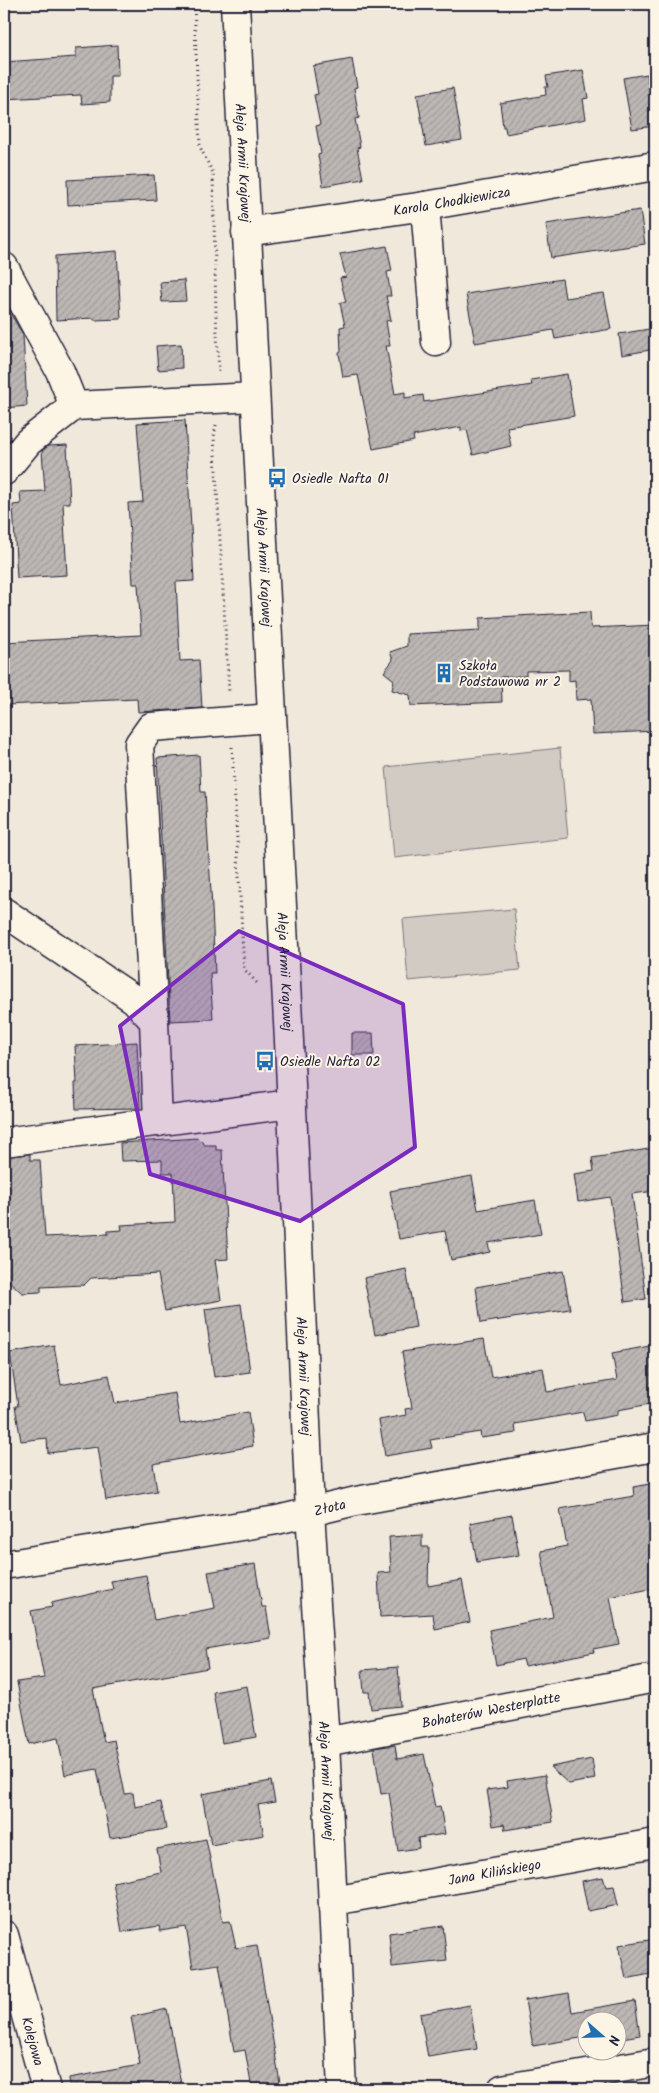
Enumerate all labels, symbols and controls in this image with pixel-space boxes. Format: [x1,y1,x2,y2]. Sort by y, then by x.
street label: Aleja Armii Krajowej [228,103,256,223]
street label: Karola Chodkiewicza [392,181,512,223]
bus stop icon: Osiedle Nafta 01 [266,467,288,489]
place label: Osiedle Nafta 01 [292,468,389,490]
street label: Aleja Armii Krajowej [249,507,277,628]
place label: Szkoła Podstawowa nr 2 [459,655,561,693]
building icon: Szkoła Podstawowa nr 2 [433,662,455,684]
street label: Aleja Armii Krajowej [270,912,299,1032]
bus stop icon: Osiedle Nafta 02 [254,1050,276,1072]
place label: Osiedle Nafta 02 [280,1051,381,1073]
street label: Aleja Armii Krajowej [289,1316,317,1437]
street label: Złota [312,1494,348,1523]
street label: Bohaterów Westerplatte [420,1686,563,1735]
street label: Aleja Armii Krajowej [312,1720,340,1841]
street label: Jana Kilińskiego [446,1854,543,1892]
north arrow [576,2010,626,2060]
street label: Kolejowa [15,2014,49,2069]
text: N [601,2032,625,2048]

